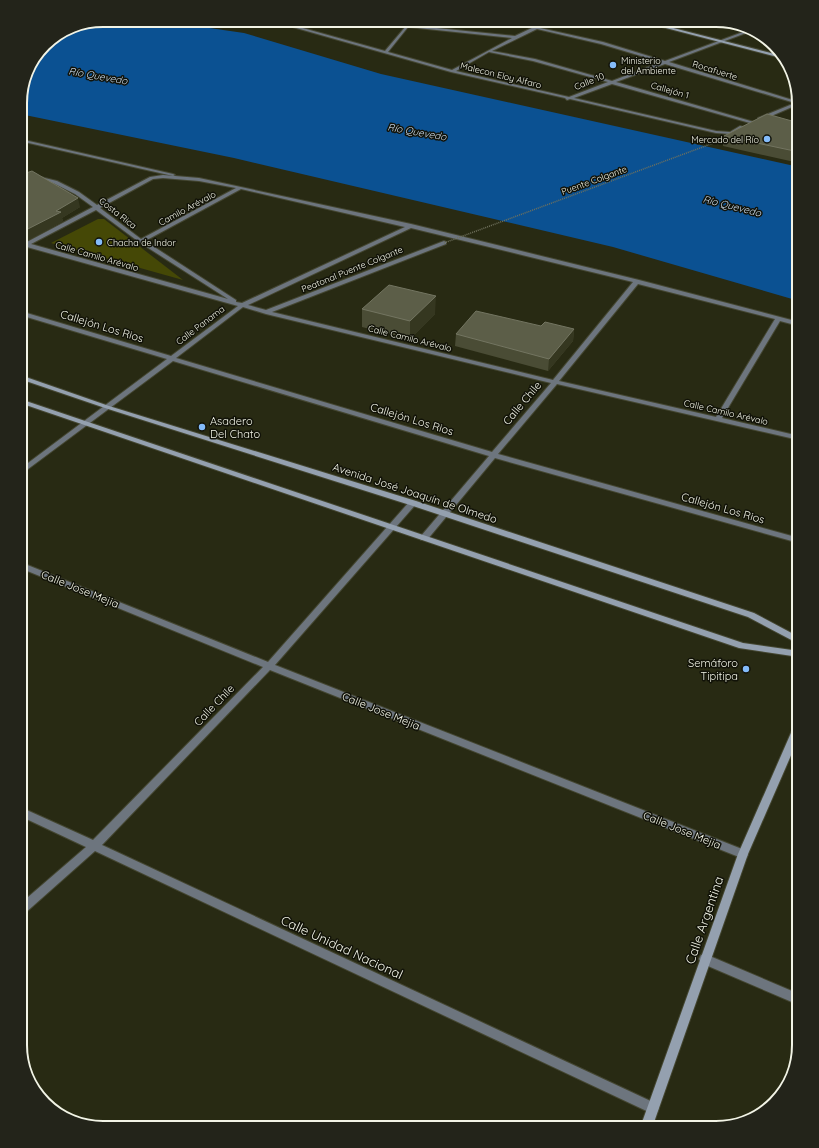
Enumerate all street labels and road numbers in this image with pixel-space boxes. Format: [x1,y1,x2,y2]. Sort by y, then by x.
street label: Rocafuerte [691,58,739,82]
street label: Malecon Eloy Alfaro [459,60,543,90]
street label: Calle 10 [572,70,606,92]
street label: Callejón 1 [650,79,690,101]
street label: Puente Colgante [560,163,628,197]
street label: Camilo Arévalo [157,188,217,228]
street label: Costa Rica [97,195,139,231]
street label: Calle Camilo Arévalo [54,239,140,273]
street label: Peatonal Puente Colgante [300,244,404,294]
street label: Calle Panama [174,303,226,347]
street label: Callejón Los Rios [59,307,145,345]
street label: Calle Camilo Arévalo [367,322,453,354]
street label: Calle Chile [500,378,544,428]
street label: Calle Camilo Arévalo [683,397,769,427]
street label: Callejón Los Rios [369,400,455,438]
street label: Avenida José Joaquín de Olmedo [331,460,499,526]
street label: Callejón Los Rios [680,489,766,527]
street label: Calle Jose Mejia [39,567,121,611]
street label: Calle Chile [191,681,237,729]
street label: Calle Jose Mejia [340,689,422,733]
street label: Calle Jose Mejia [641,808,723,852]
street label: Calle Argentina [682,874,726,966]
street label: Calle Unidad Nacional [278,912,406,982]

